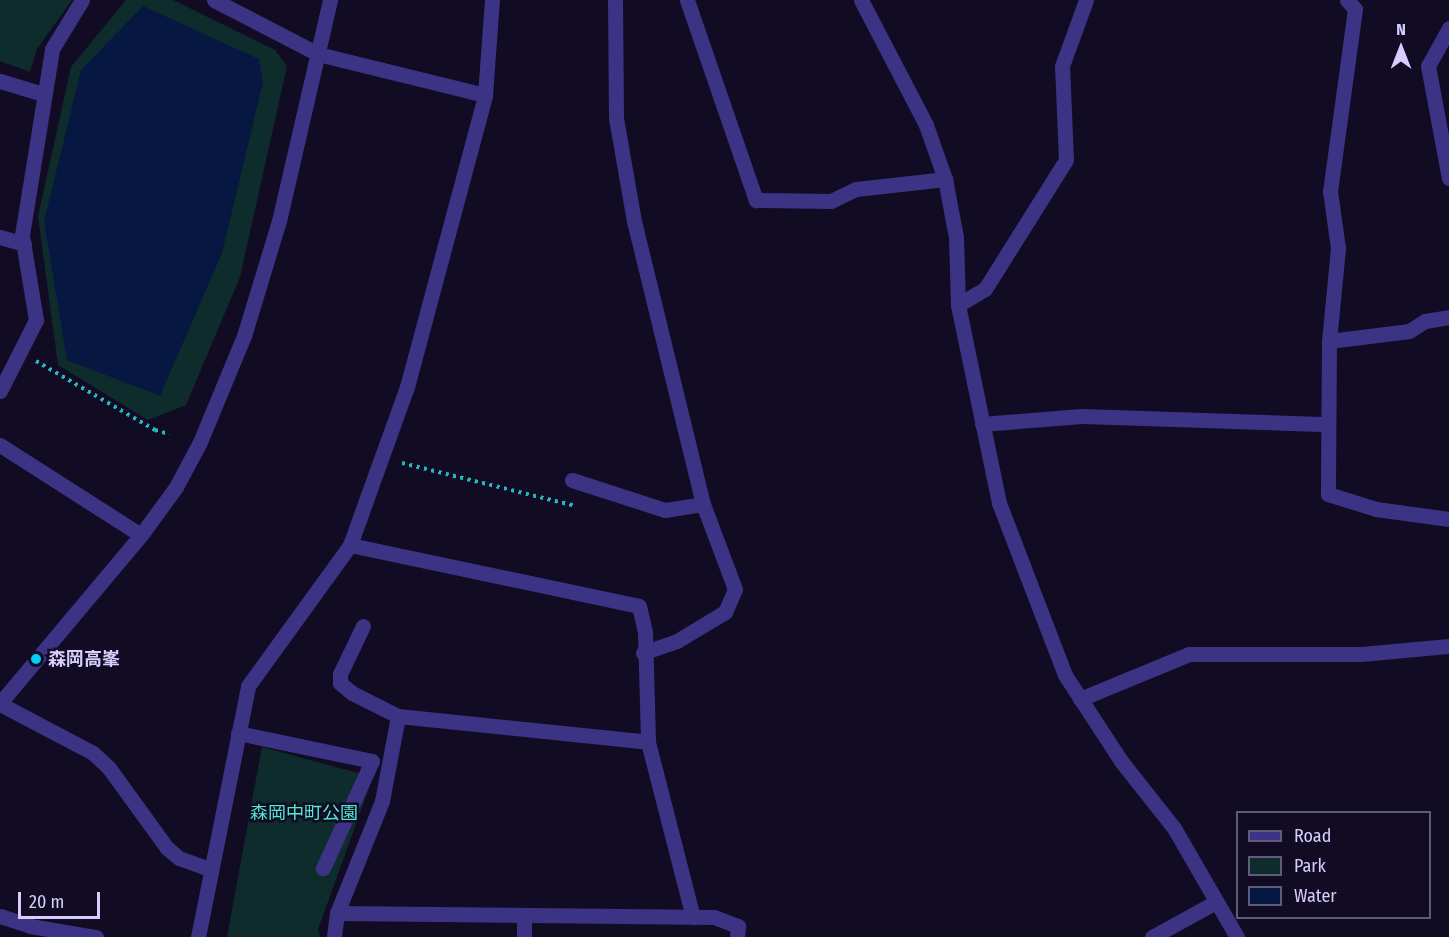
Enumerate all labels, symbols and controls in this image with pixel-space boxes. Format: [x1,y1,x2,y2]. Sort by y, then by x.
north arrow [1371,18,1431,78]
text: N [1396,20,1406,39]
place label: 森岡高峯 [48,648,120,670]
marker: 森岡高峯 [29,652,43,666]
park label: 森岡中町公園 [250,802,358,824]
legend [1236,811,1431,919]
text: Road [1294,825,1331,847]
text: Park [1294,855,1326,877]
scale bar [21,880,104,918]
text: Water [1294,885,1337,907]
text: 20 m [29,891,64,913]

